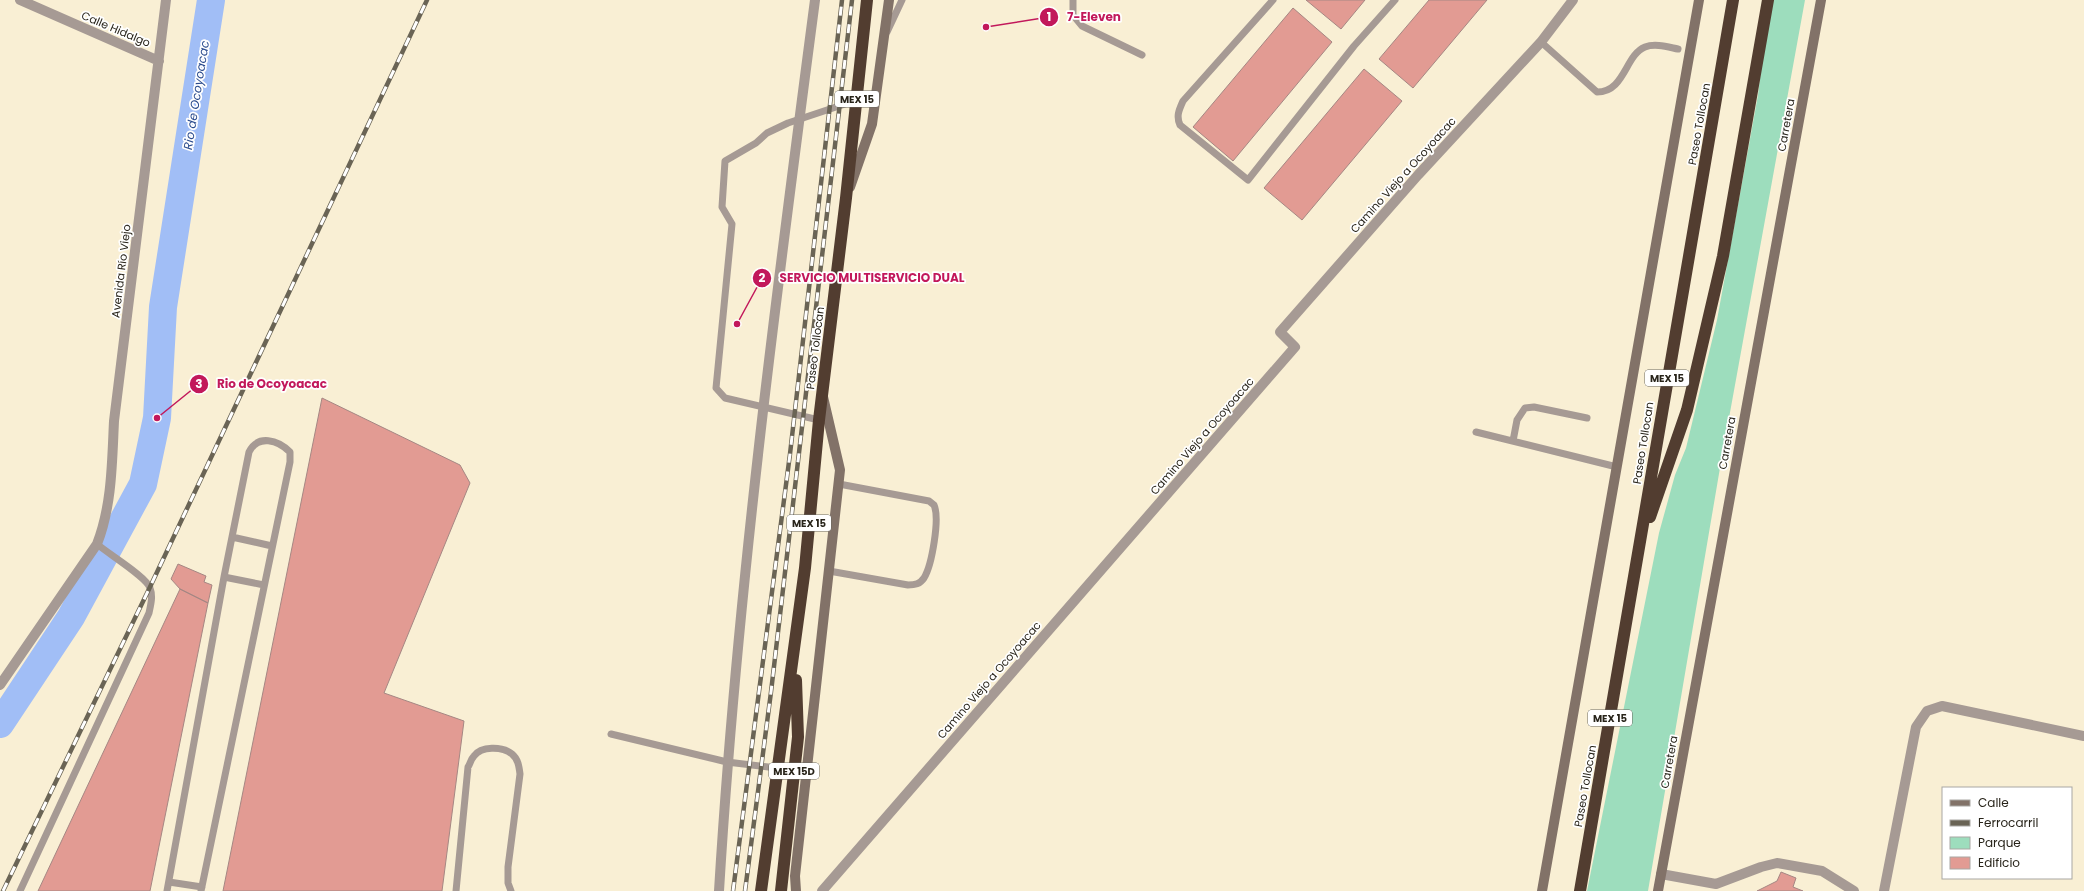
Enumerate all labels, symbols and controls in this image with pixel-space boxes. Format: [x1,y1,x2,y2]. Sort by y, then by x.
callout: 7-Eleven [1039,5,1129,29]
street label: Calle Hidalgo [79,7,153,51]
text: 1 [1047,8,1051,25]
text: 7-Eleven [1067,8,1121,25]
water label: Rio de Ocoyoacac [179,39,213,151]
street label: Paseo Tollocan [1684,82,1714,166]
road number: MEX 15 [835,91,879,107]
street label: Carretera [1773,97,1799,153]
street label: Camino Viejo a Ocoyoacac [1347,113,1460,236]
street label: Avenida Río Viejo [107,223,135,319]
callout: SERVICIO MULTISERVICIO DUAL [752,266,973,290]
text: 2 [759,269,766,286]
text: SERVICIO MULTISERVICIO DUAL [780,269,965,286]
street label: Paseo Tollocan [802,306,828,390]
road number: MEX 15 [1645,370,1689,386]
callout: Rio de Ocoyoacac [189,372,335,396]
street label: Camino Viejo a Ocoyoacac [1146,374,1258,498]
text: 3 [195,375,203,392]
text: Rio de Ocoyoacac [217,375,327,392]
street label: Paseo Tollocan [1629,401,1657,485]
street label: Carretera [1714,415,1740,471]
road number: MEX 15 [787,515,831,531]
street label: Camino Viejo a Ocoyoacac [933,618,1045,742]
road number: MEX 15 [1588,710,1632,726]
street label: Carretera [1656,734,1682,790]
street label: Paseo Tollocan [1570,744,1600,828]
road number: MEX 15D [769,763,819,779]
legend [1942,787,2072,879]
text: Calle [1978,794,2009,811]
text: Ferrocarril [1978,814,2038,831]
text: Parque [1978,834,2021,851]
text: Edificio [1978,854,2020,871]

